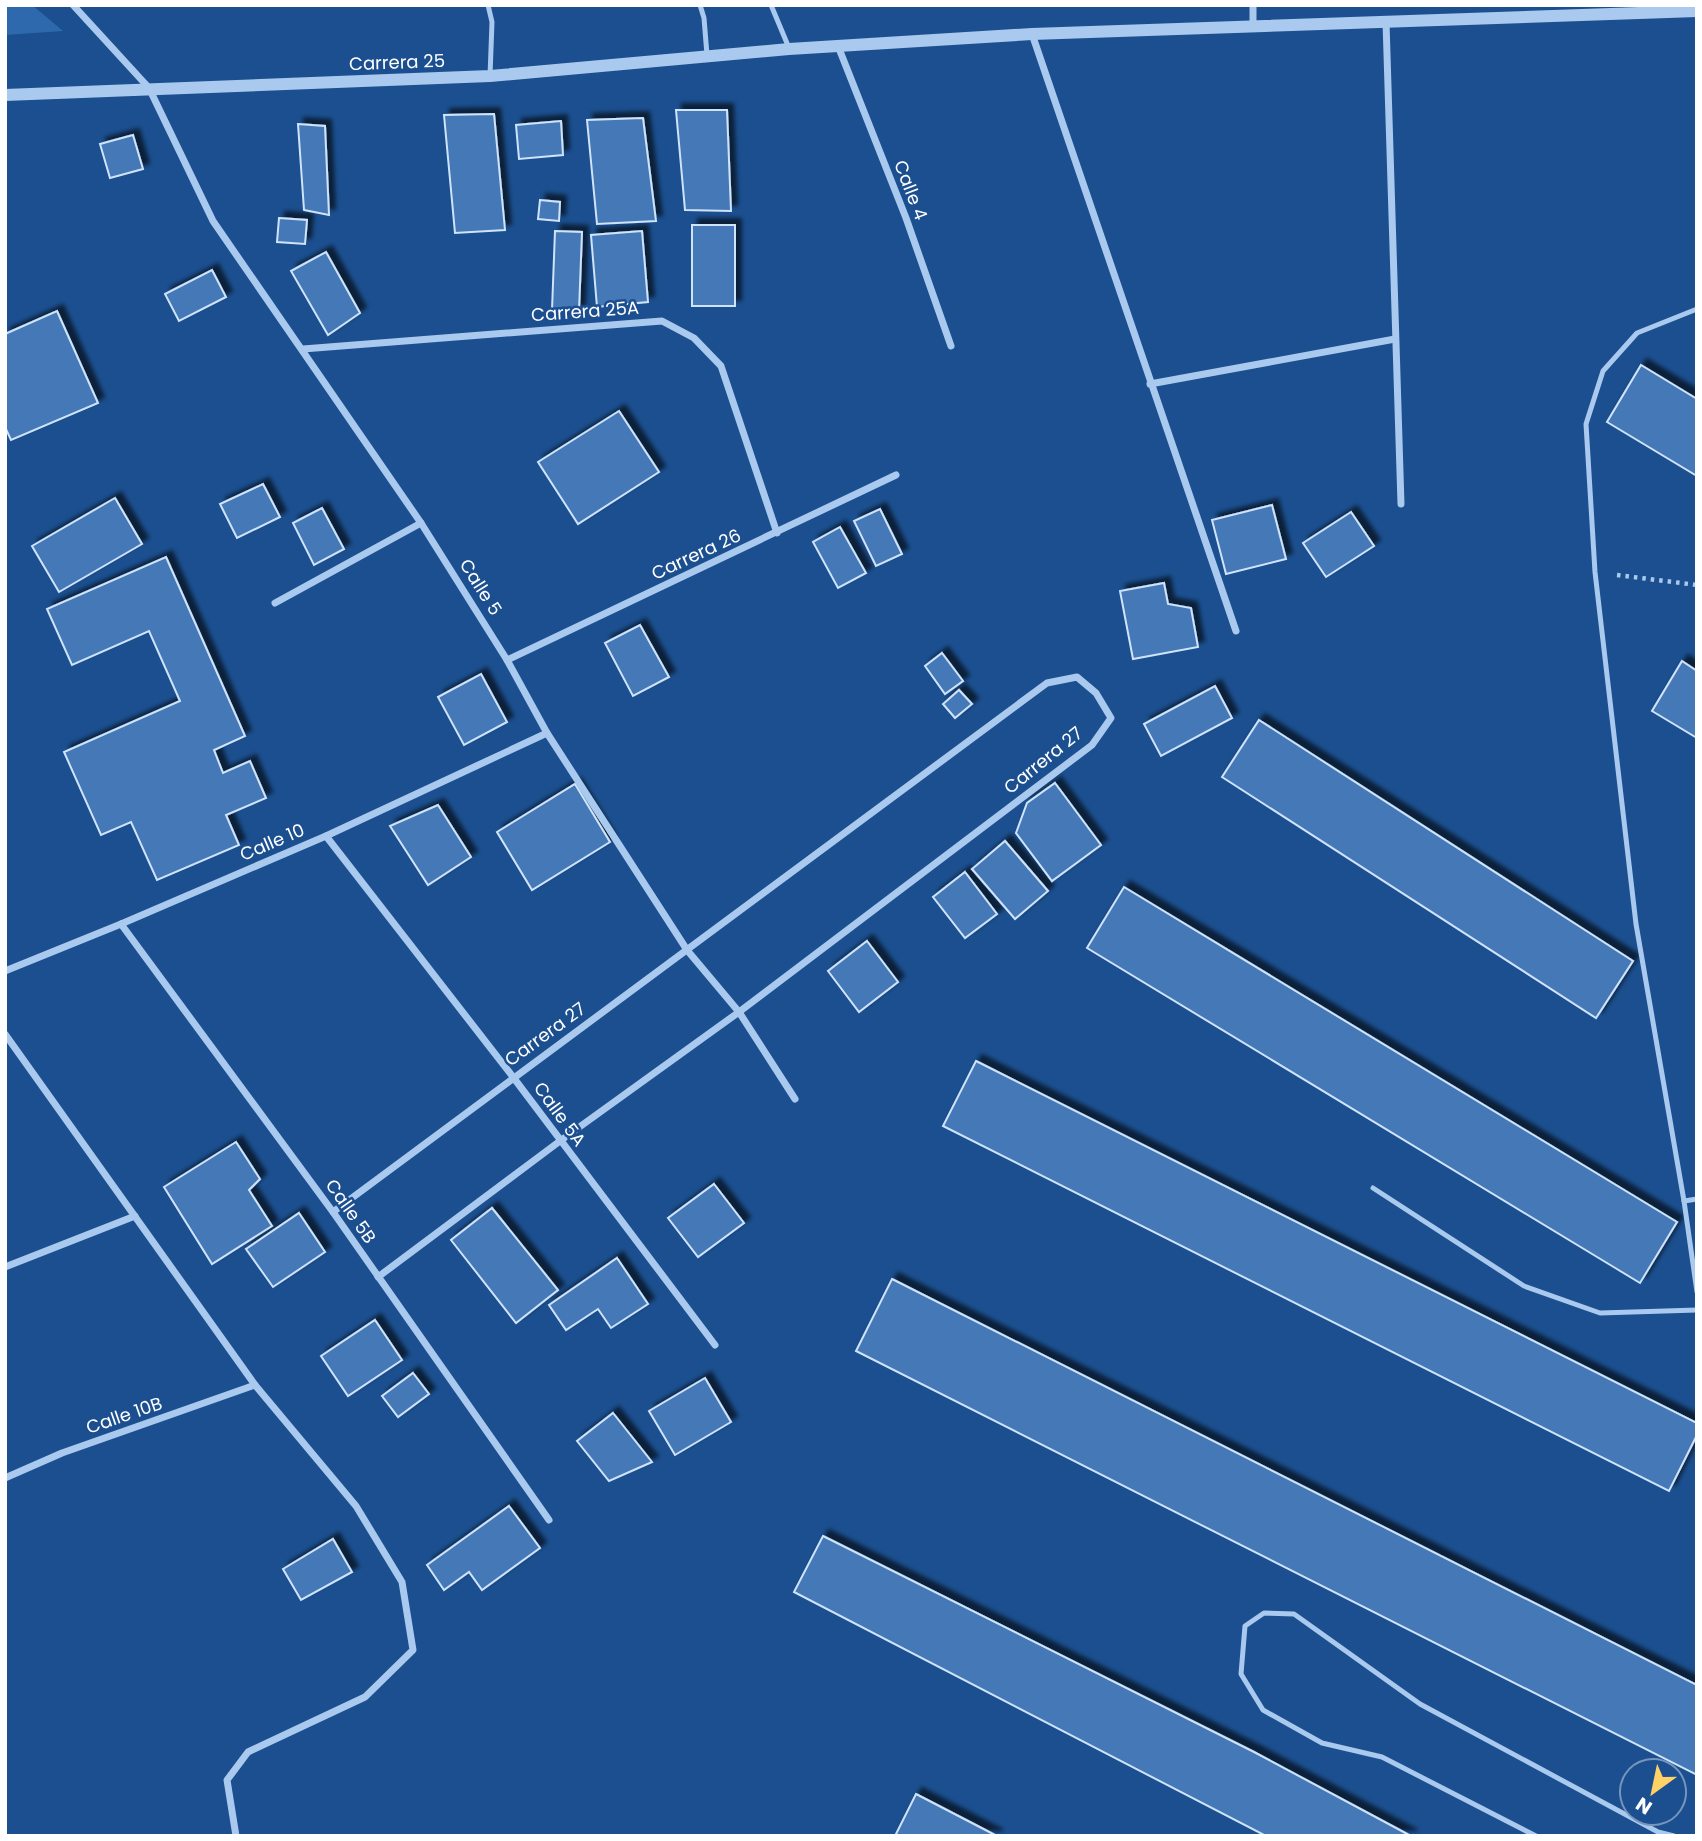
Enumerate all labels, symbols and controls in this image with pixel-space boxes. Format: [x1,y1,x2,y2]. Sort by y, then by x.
street label: Carrera 25 [349,48,445,76]
street label: Calle 4 [888,156,934,224]
street label: Carrera 25A [530,295,640,327]
street label: Carrera 26 [647,522,745,586]
street label: Calle 5 [454,554,508,620]
street label: Carrera 27 [998,720,1088,799]
street label: Calle 10 [236,817,308,867]
street label: Carrera 27 [499,996,591,1072]
street label: Calle 5A [528,1077,592,1151]
street label: Calle 5B [320,1174,382,1248]
street label: Calle 10B [83,1390,165,1440]
north arrow [1618,1757,1688,1827]
text: N [1631,1791,1657,1821]

